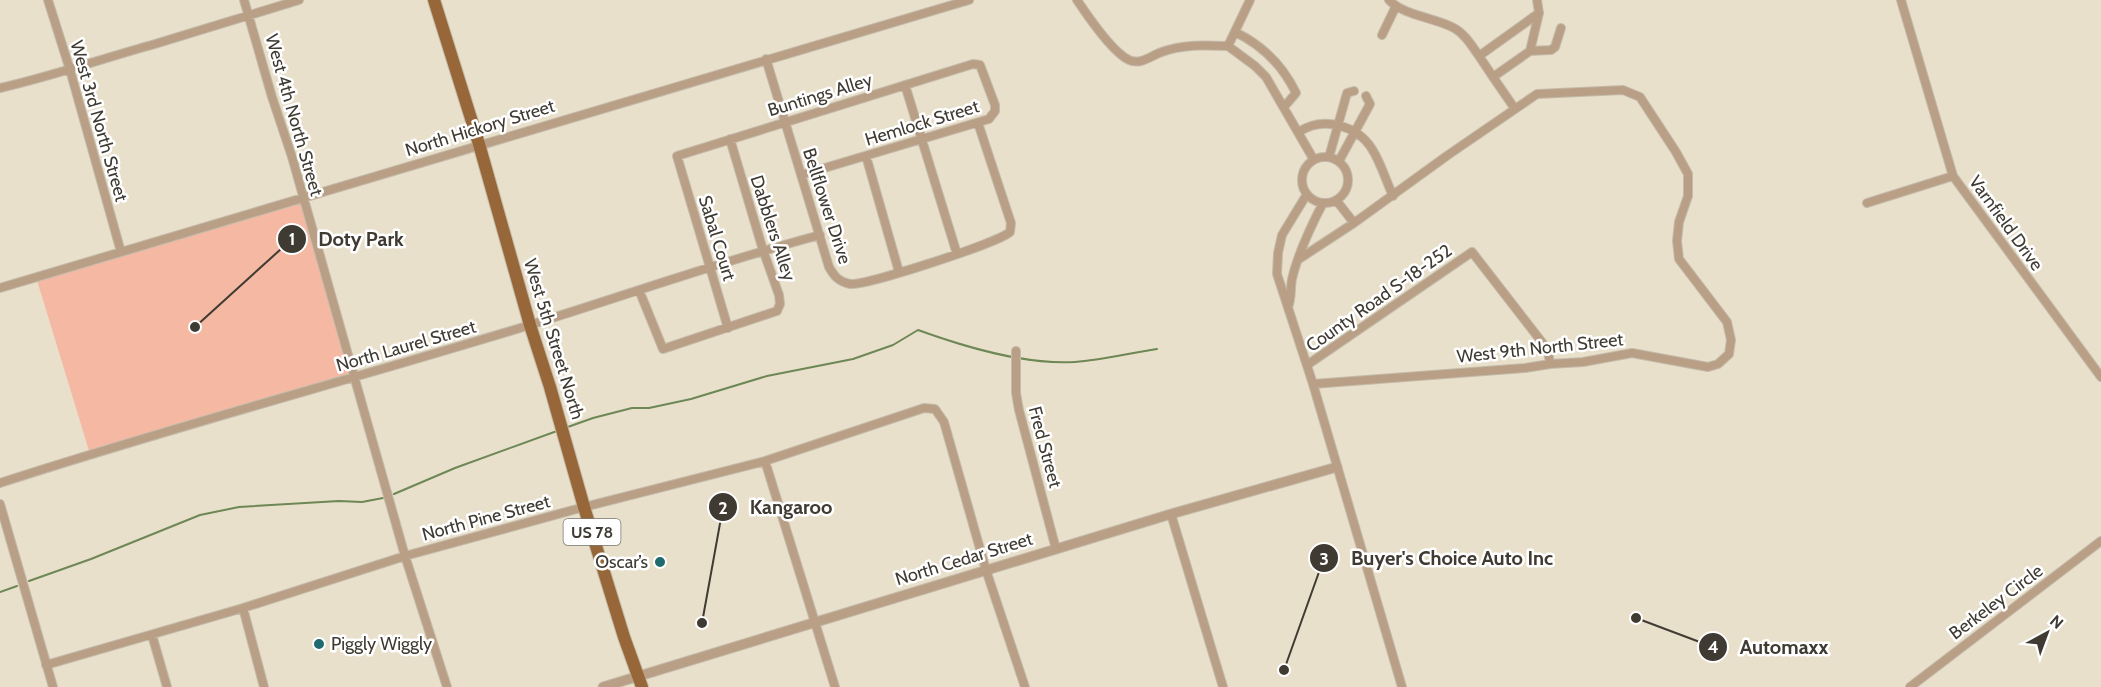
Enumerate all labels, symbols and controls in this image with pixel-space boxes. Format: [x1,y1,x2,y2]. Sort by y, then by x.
street label: West 4th North Street [260,31,328,199]
street label: West 3rd North Street [65,38,133,204]
street label: Buntings Alley [765,69,875,121]
street label: North Hickory Street [403,95,557,161]
street label: Hemlock Street [862,95,982,151]
street label: Bellflower Drive [798,145,856,267]
street label: Varnfield Drive [1964,171,2048,275]
street label: Dabblers Alley [746,172,800,284]
street label: Sabal Court [694,193,740,283]
callout: Doty Park [277,220,416,258]
text: Doty Park [318,227,404,251]
text: 1 [289,228,295,250]
street label: County Road S-18-252 [1302,239,1456,357]
street label: West 5th Street North [519,256,589,422]
street label: North Laurel Street [334,316,478,376]
street label: West 9th North Street [1456,328,1624,368]
street label: Fred Street [1024,404,1066,490]
callout: Kangaroo [708,488,845,526]
street label: North Pine Street [420,490,552,546]
text: Kangaroo [750,495,832,519]
text: 2 [718,497,728,519]
road number: US 78 [564,519,620,545]
street label: North Cedar Street [893,528,1035,590]
callout: Buyer's Choice Auto Inc [1309,539,1565,577]
text: Buyer's Choice Auto Inc [1351,546,1553,570]
text: 3 [1319,548,1329,570]
place label: Oscar’s [595,551,648,573]
marker: Oscar’s [653,555,667,569]
street label: Berkeley Circle [1945,560,2047,644]
north arrow [2017,603,2077,663]
text: N [2046,611,2067,633]
callout: Automaxx [1698,628,1840,666]
place label: Piggly Wiggly [331,633,432,655]
text: Automaxx [1740,635,1828,659]
text: 4 [1707,636,1719,658]
marker: Piggly Wiggly [312,637,326,651]

